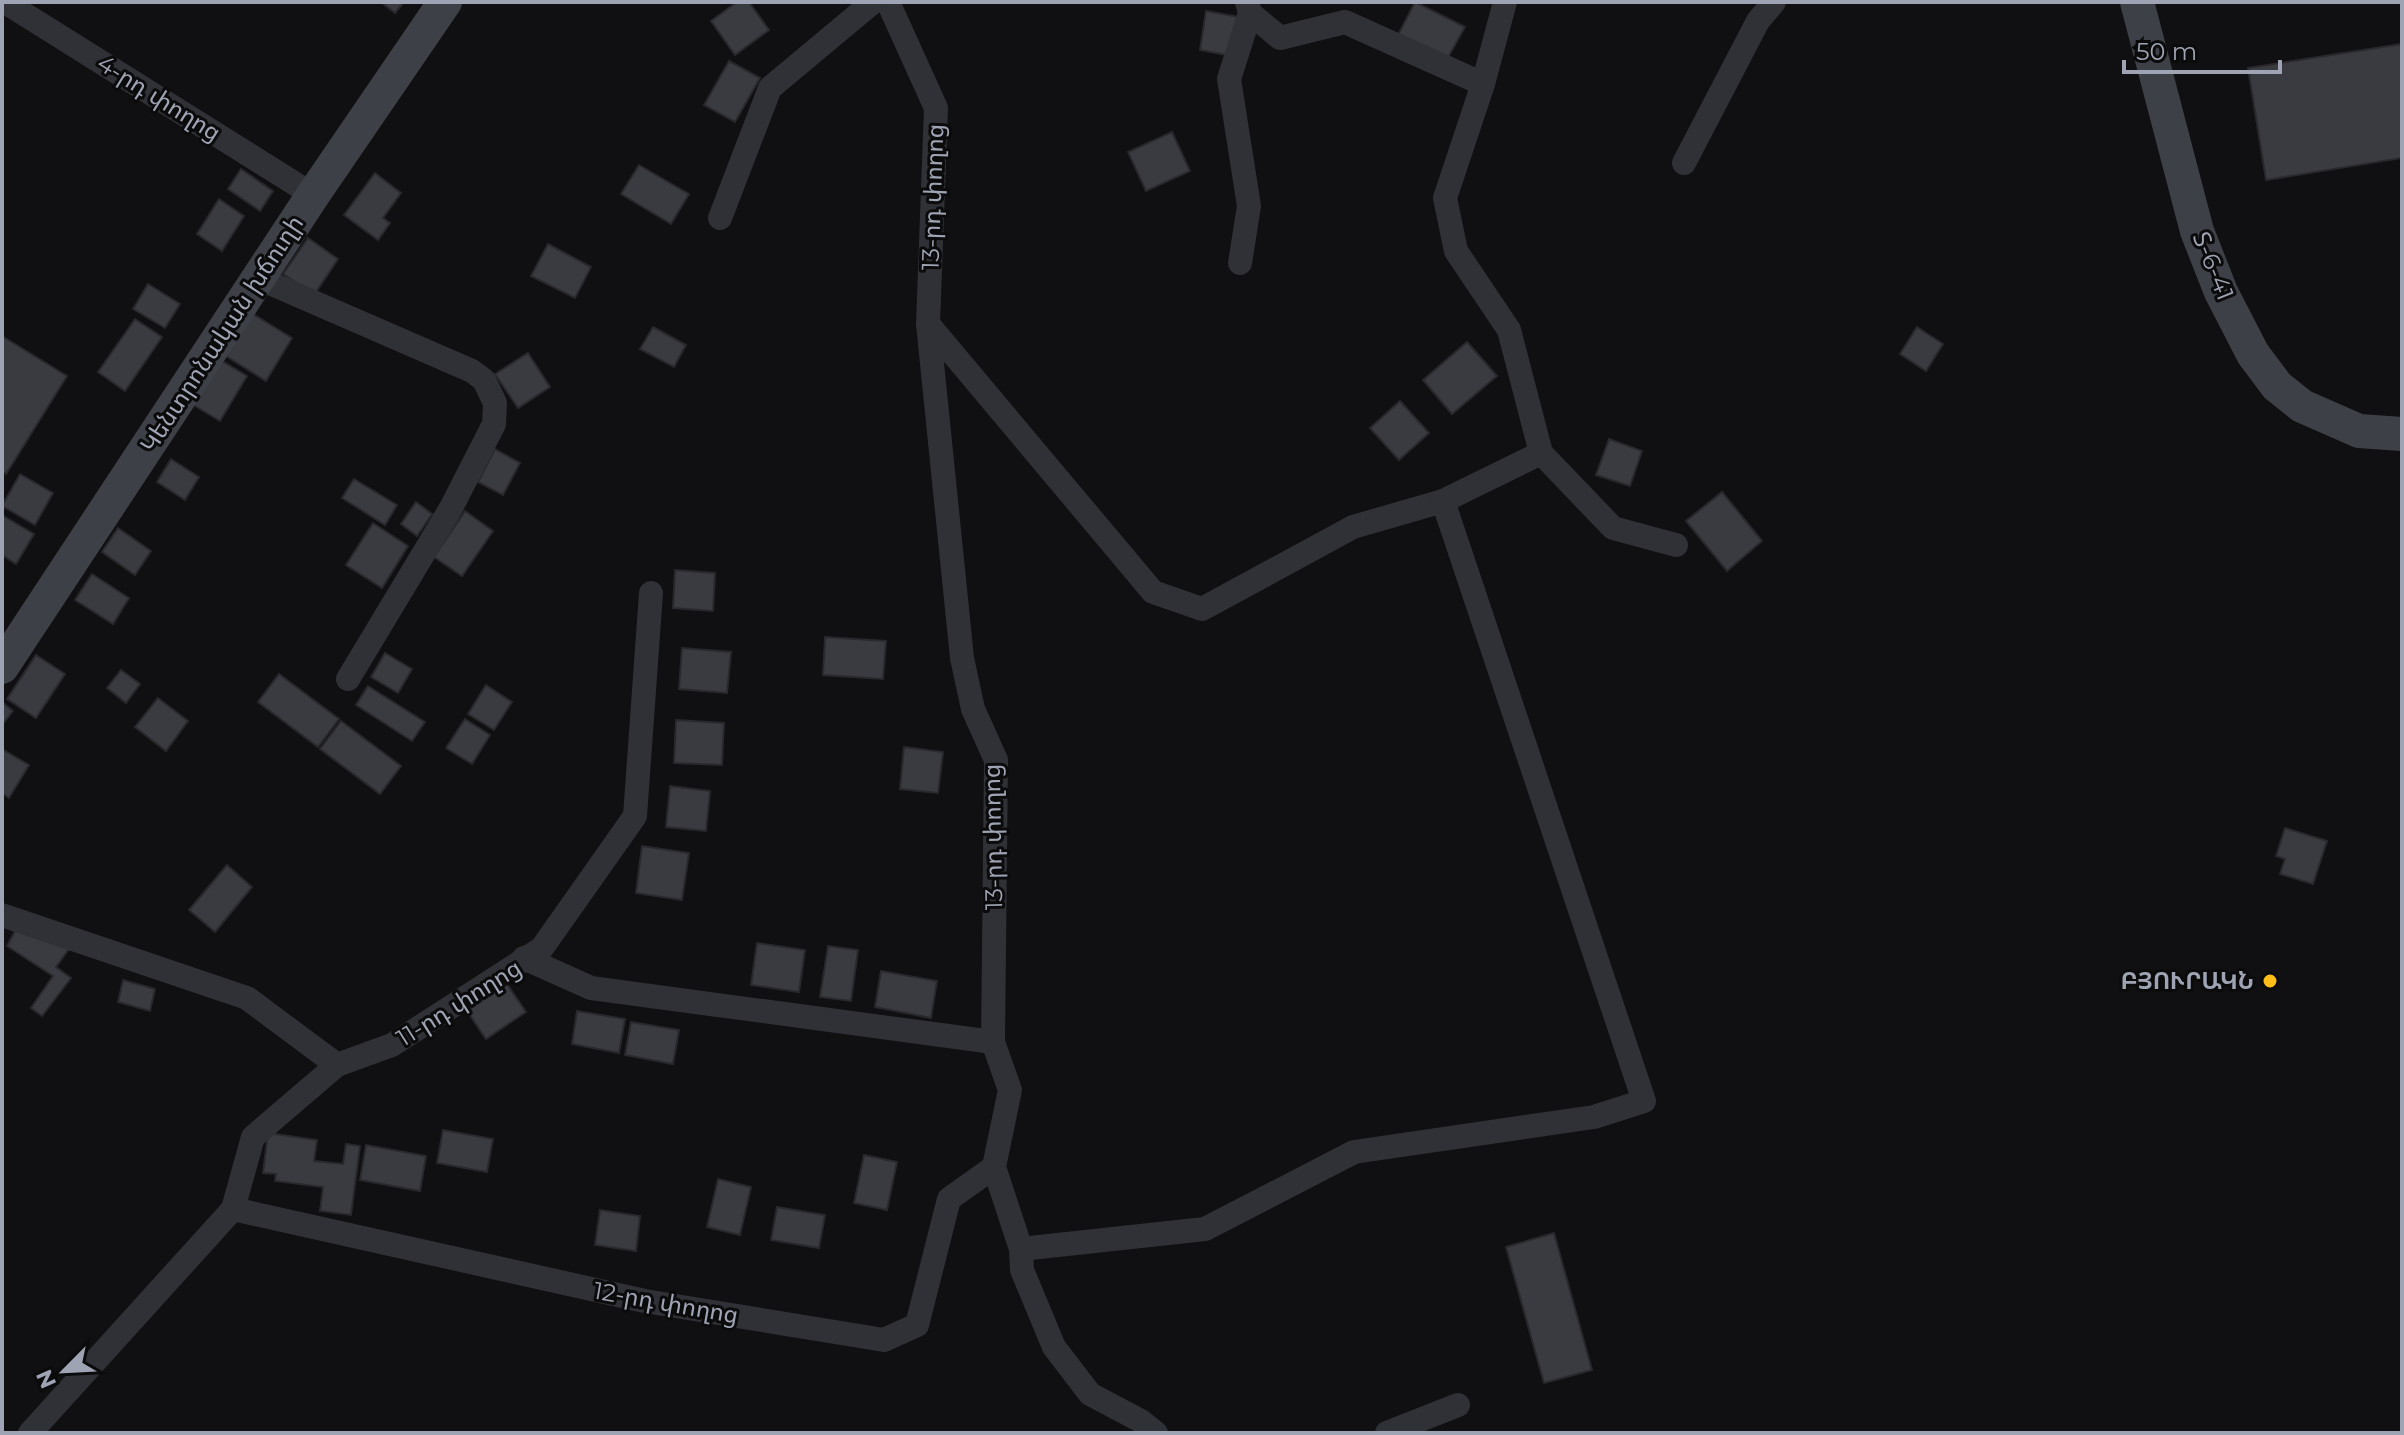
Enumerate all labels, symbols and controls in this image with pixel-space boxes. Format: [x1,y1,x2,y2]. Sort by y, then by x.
scale bar [2124,24,2280,74]
text: 50 m [2136,37,2197,66]
street label: 4-րդ փողոց [92,48,226,147]
street label: 13-րդ փողոց [915,123,950,271]
street label: Կենտրոնական խճուղի [134,210,309,458]
street label: Տ-6-41 [2187,227,2240,304]
street label: 13-րդ փողոց [977,764,1008,911]
street label: 11-րդ փողոց [391,953,526,1052]
place label: ԲՅՈՒՐԱԿՆ [2121,966,2254,995]
marker: ԲՅՈՒՐԱԿՆ [2261,972,2279,990]
street label: 12-րդ փողոց [591,1276,741,1330]
north arrow [24,1331,104,1411]
text: N [30,1365,62,1393]

